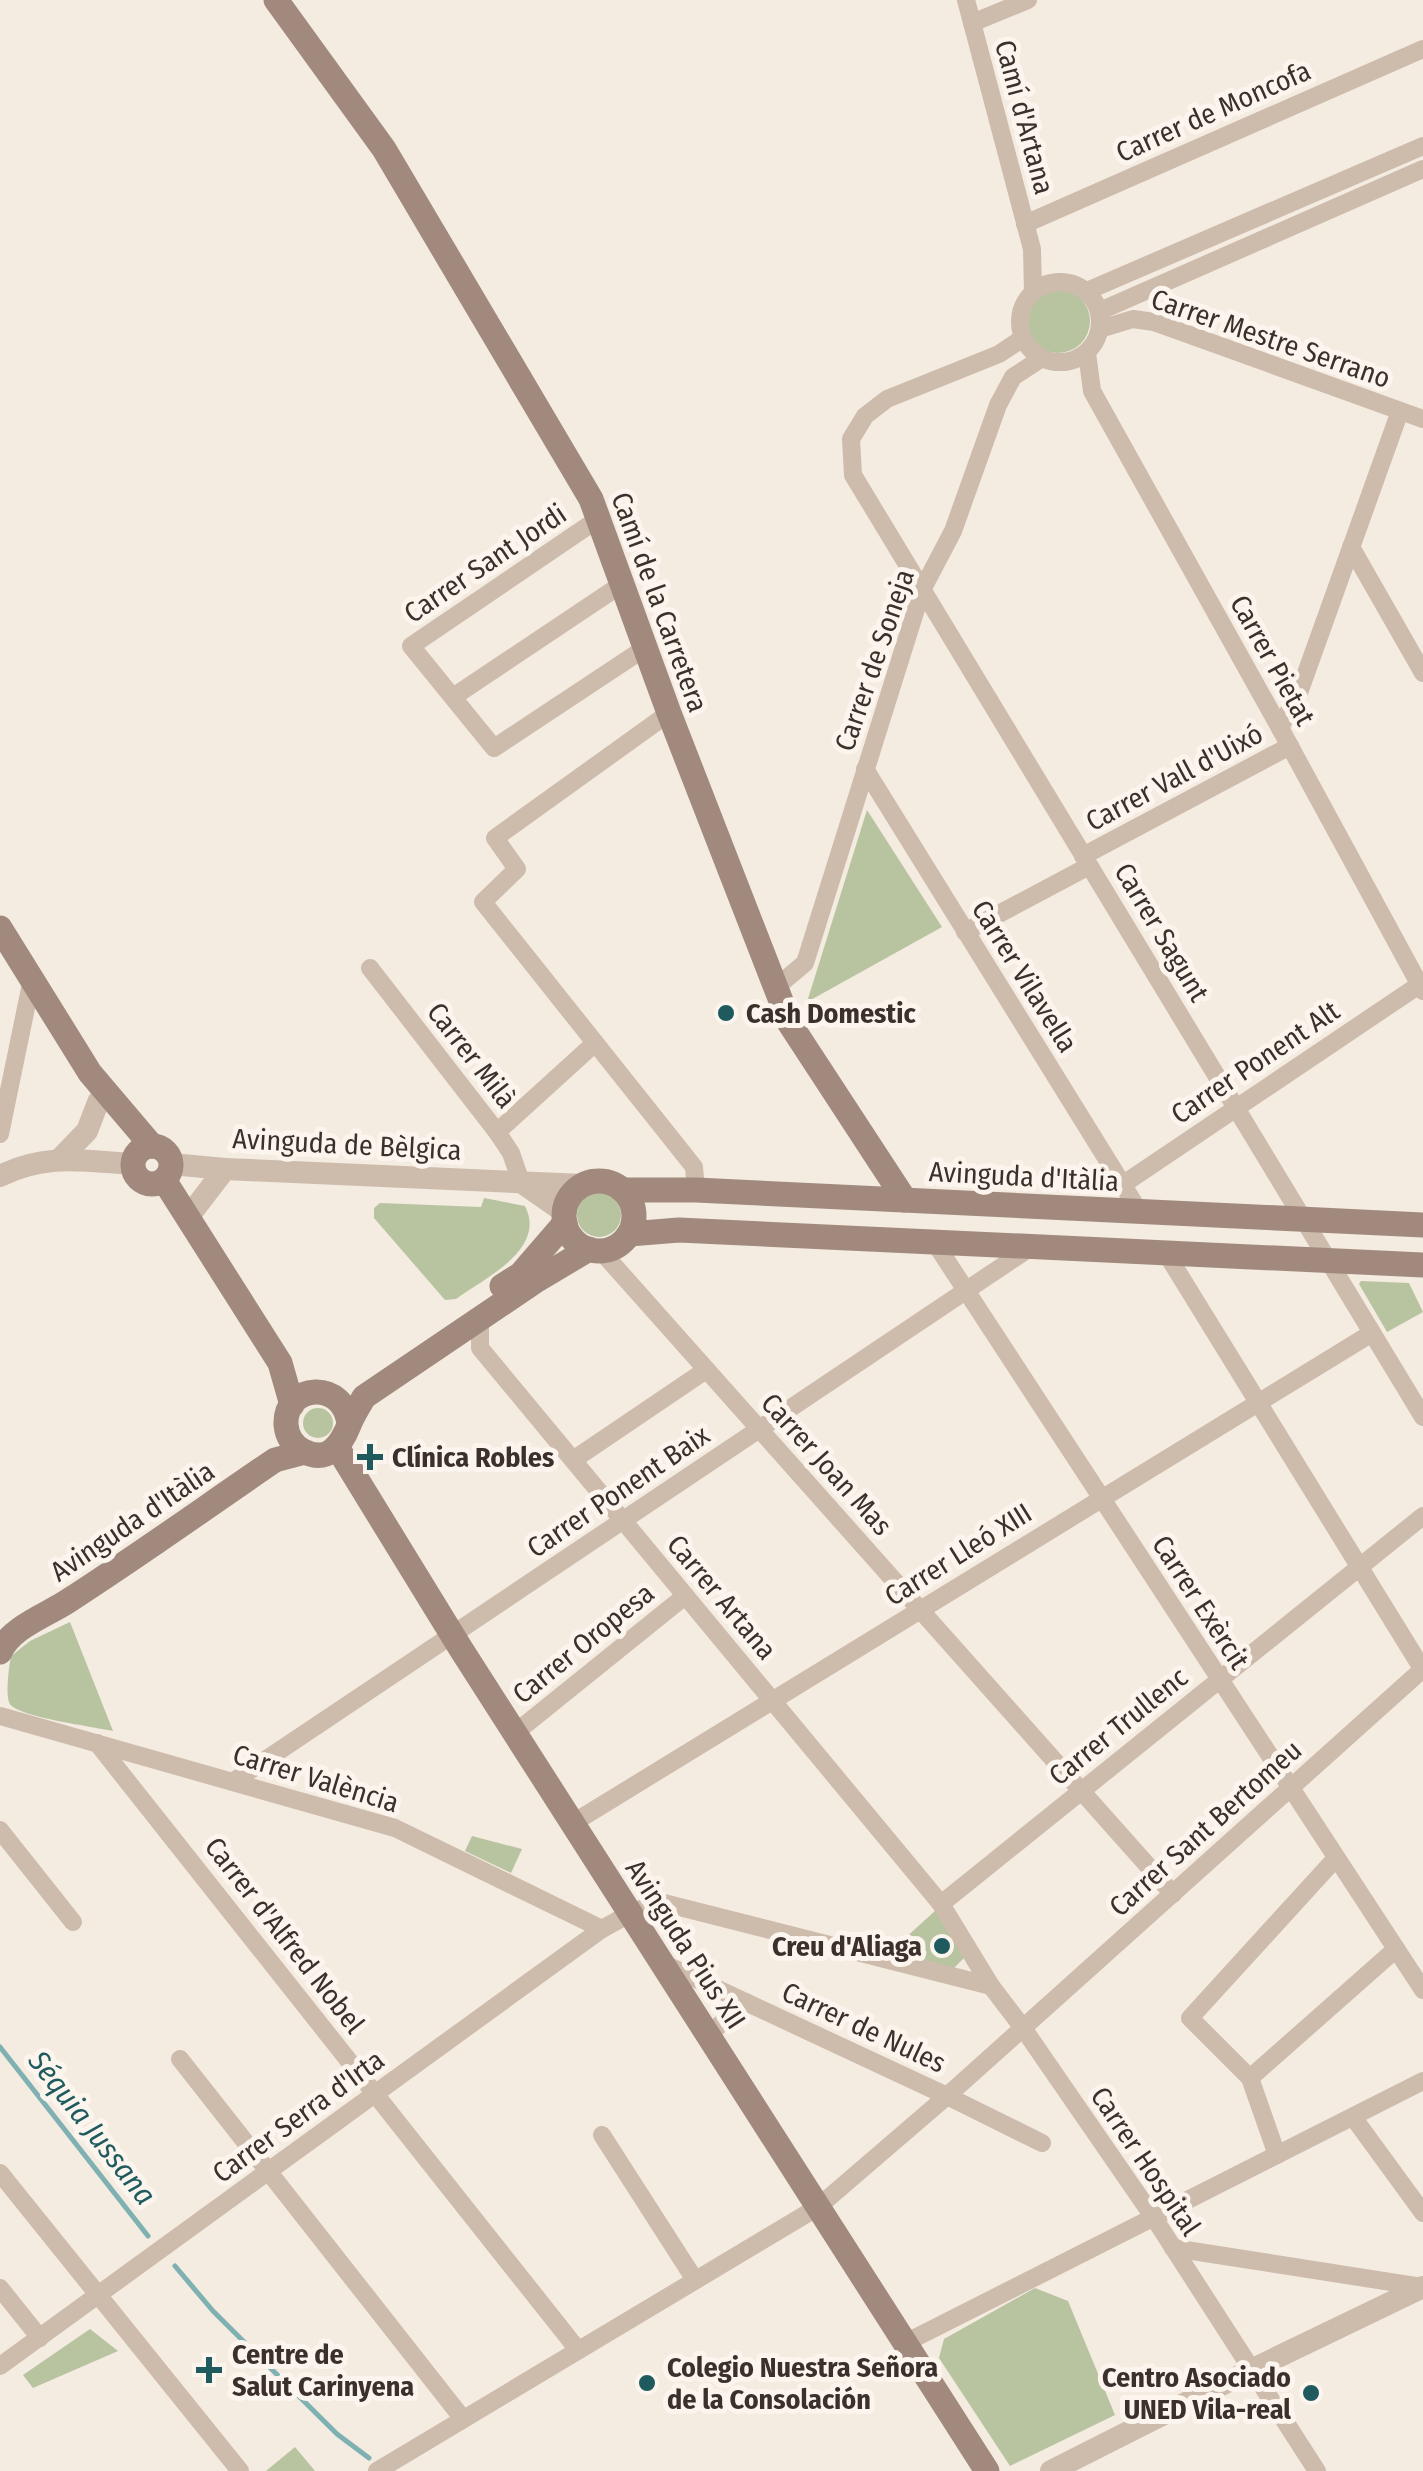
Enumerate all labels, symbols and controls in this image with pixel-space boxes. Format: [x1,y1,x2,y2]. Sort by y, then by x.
street label: Camí d'Artana [988,36,1061,198]
street label: Carrer de Moncofa [1111,54,1316,169]
street label: Carrer Mestre Serrano [1147,282,1395,395]
street label: Camí de la Carretera [604,488,715,716]
street label: Carrer Sant Jordi [398,497,572,630]
street label: Carrer de Soneja [828,565,921,755]
street label: Carrer Pietat [1223,589,1322,732]
street label: Carrer Vall d'Uixó [1080,717,1268,838]
street label: Carrer Sagunt [1107,857,1216,1008]
street label: Carrer Vilavella [965,894,1084,1058]
street label: Carrer Ponent Alt [1165,994,1346,1131]
street label: Carrer Milà [420,996,523,1115]
place label: Cash Domestic [746,997,916,1030]
marker: Cash Domestic [715,1002,737,1024]
street label: Avinguda de Bèlgica [232,1122,462,1167]
street label: Avinguda d'Itàlia [928,1155,1120,1198]
street label: Carrer Joan Mas [754,1387,899,1542]
street label: Carrer Ponent Baix [521,1418,716,1565]
place label: Clínica Robles [392,1441,554,1474]
marker: Clínica Robles [357,1444,383,1470]
street label: Avinguda d'Itàlia [44,1454,220,1588]
street label: Carrer Lleó XIII [879,1496,1038,1613]
street label: Carrer Artana [660,1528,783,1666]
street label: Carrer Exèrcit [1145,1529,1256,1676]
street label: Carrer Oropesa [506,1576,661,1710]
street label: Carrer Trullenc [1043,1661,1194,1792]
street label: Carrer Sant Bertomeu [1102,1733,1308,1923]
street label: Carrer València [229,1738,403,1819]
street label: Carrer d'Alfred Nobel [198,1831,371,2040]
street label: Avinguda Pius XII [619,1853,753,2035]
place label: Creu d'Aliaga [772,1930,922,1963]
marker: Creu d'Aliaga [931,1935,953,1957]
street label: Carrer de Nules [777,1975,951,2080]
water label: Séquia Jussana [20,2043,163,2212]
street label: Carrer Serra d'Irta [206,2043,390,2190]
street label: Carrer Hospital [1084,2081,1207,2242]
place label: Centre de Salut Carinyena [232,2338,414,2403]
place label: Colegio Nuestra Señora de la Consolación [667,2351,938,2416]
marker: Centre de Salut Carinyena [196,2357,222,2383]
place label: Centro Asociado UNED Vila-real [1102,2361,1291,2426]
marker: Colegio Nuestra Señora de la Consolación [636,2372,658,2394]
marker: Centro Asociado UNED Vila-real [1300,2382,1322,2404]

